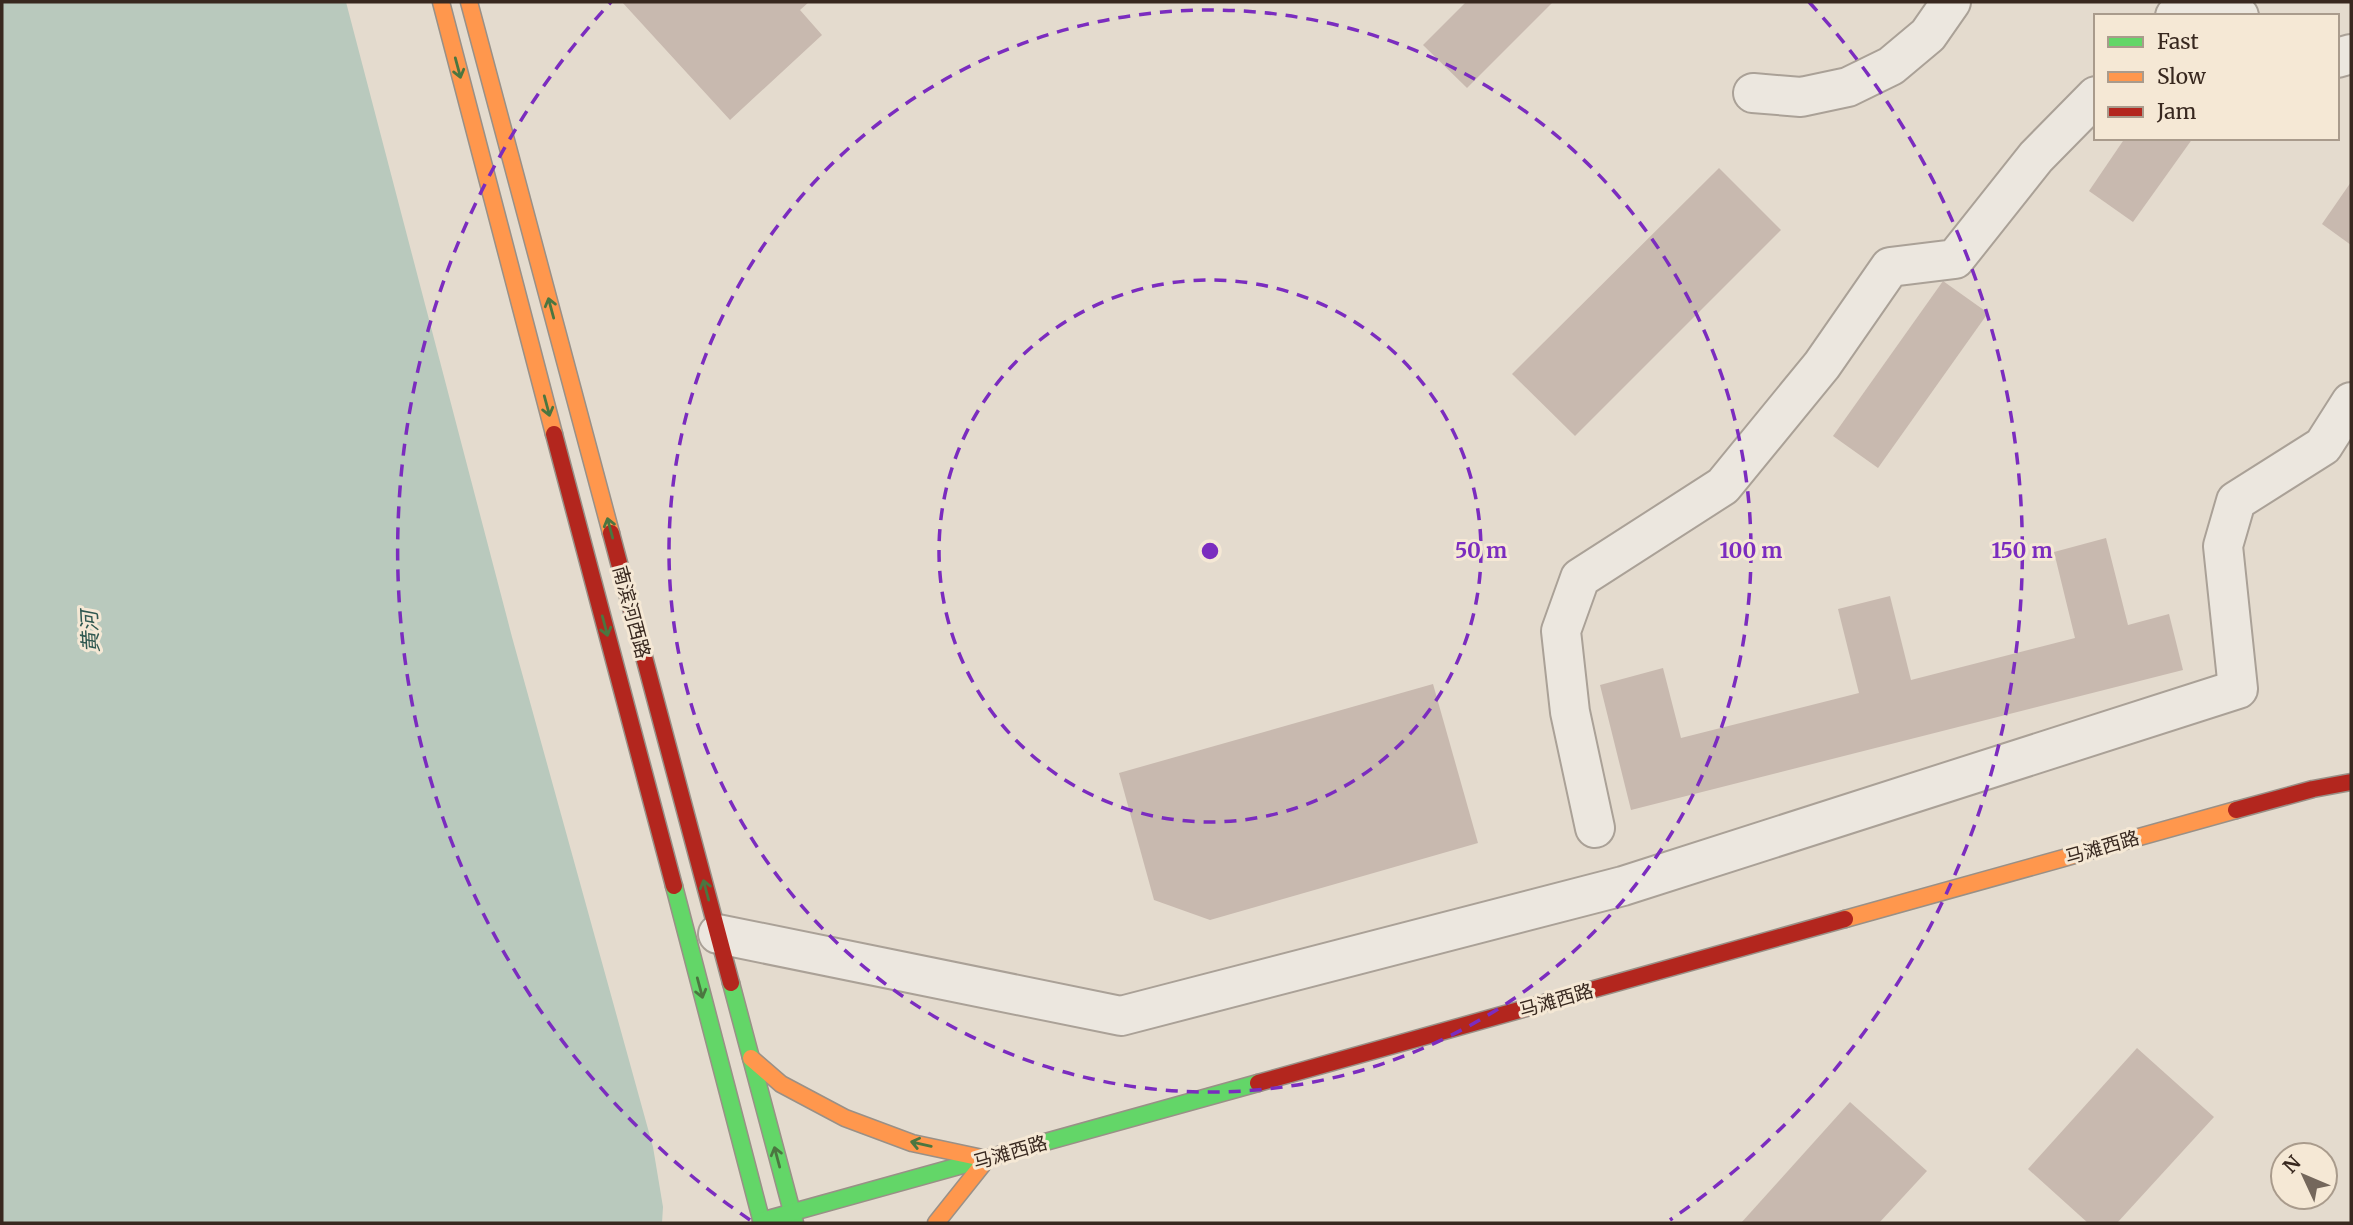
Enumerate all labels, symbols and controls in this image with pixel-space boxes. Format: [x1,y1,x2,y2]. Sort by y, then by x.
legend [2094,14,2339,140]
text: Fast [2157,28,2199,55]
one-way arrow [453,57,466,79]
text: Slow [2157,63,2206,90]
text: Jam [2156,98,2196,125]
one-way arrow [544,298,557,320]
one-way arrow [542,395,555,417]
one-way arrow [603,517,616,540]
text: 50 m [1455,537,1507,564]
text: 100 m [1720,537,1782,564]
text: 150 m [1991,537,2053,564]
centre of rings [1198,539,1222,563]
street label: 南滨河西路 [608,563,656,661]
water label: 黄河 [75,606,105,654]
one-way arrow [599,614,612,637]
street label: 马滩西路 [2062,825,2142,869]
one-way arrow [699,879,712,902]
one-way arrow [695,977,708,999]
street label: 马滩西路 [1516,978,1596,1022]
street label: 马滩西路 [970,1130,1050,1174]
one-way arrow [910,1137,933,1151]
north arrow [2269,1141,2339,1211]
one-way arrow [770,1146,783,1169]
text: N [2278,1150,2306,1178]

